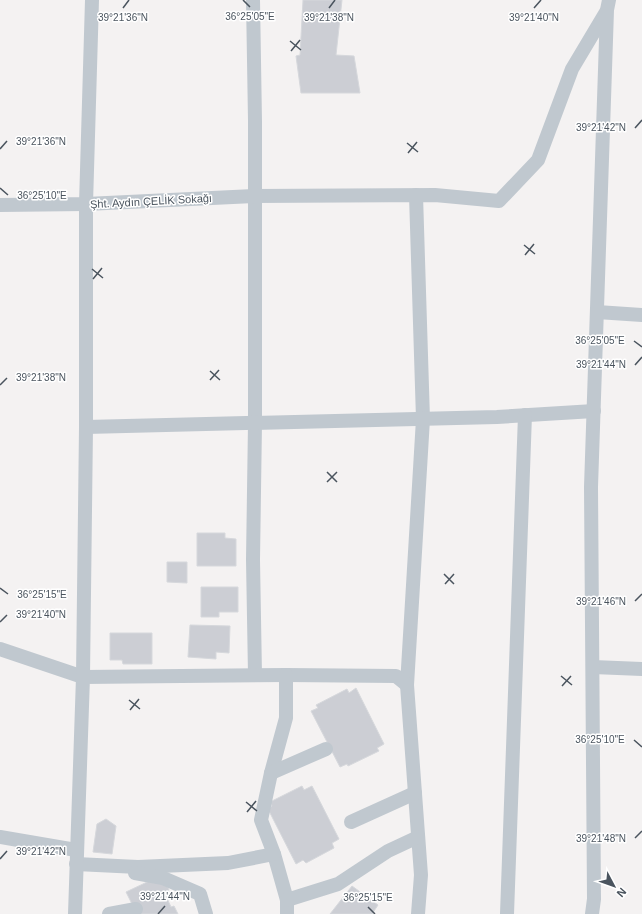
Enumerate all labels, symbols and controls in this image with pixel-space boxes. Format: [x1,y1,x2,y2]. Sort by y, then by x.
text: 36°25'05"E [225,11,275,22]
text: 39°21'36"N [98,12,148,23]
text: 39°21'38"N [304,12,354,23]
text: 39°21'40"N [509,12,559,23]
text: 39°21'42"N [576,122,626,133]
text: 39°21'36"N [16,136,66,147]
text: 36°25'10"E [17,190,67,201]
street label: Şht. Aydın ÇELİK Sokağı [90,192,212,210]
text: 36°25'05"E [575,335,625,346]
text: 39°21'44"N [576,359,626,370]
text: 39°21'38"N [16,372,66,383]
text: 36°25'15"E [17,589,67,600]
text: 39°21'46"N [576,596,626,607]
text: 39°21'40"N [16,609,66,620]
text: 36°25'10"E [575,734,625,745]
text: 39°21'48"N [576,833,626,844]
text: 39°21'42"N [16,846,66,857]
north arrow [594,866,634,906]
text: N [614,886,629,900]
text: 39°21'44"N [140,891,190,902]
text: 36°25'15"E [343,892,393,903]

